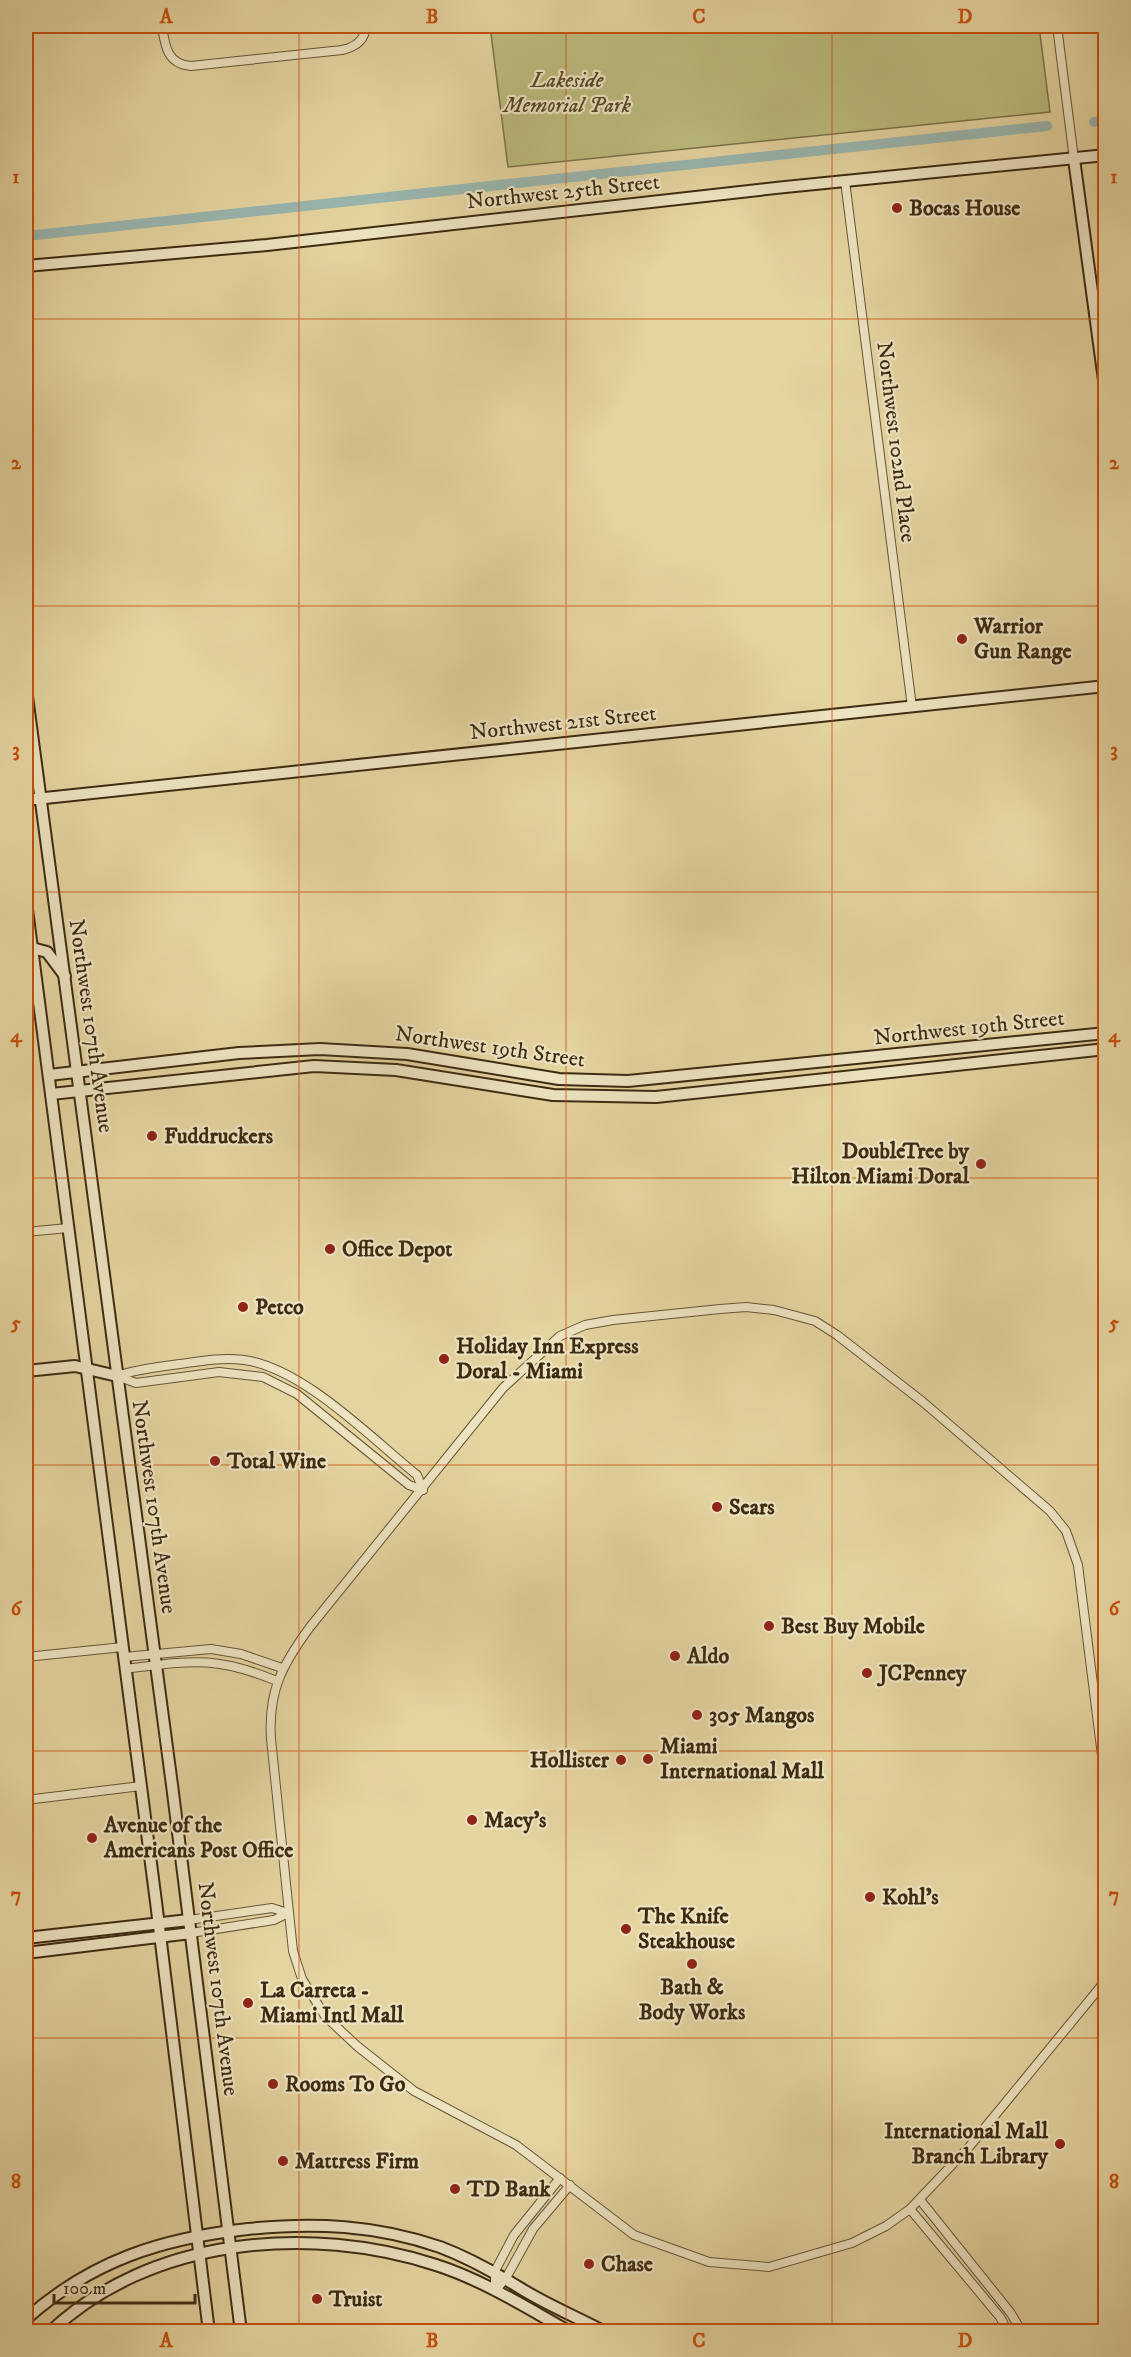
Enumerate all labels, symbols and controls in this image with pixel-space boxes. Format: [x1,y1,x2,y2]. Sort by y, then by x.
text: A [159,5,174,30]
text: B [426,5,438,30]
text: C [692,5,706,30]
text: D [958,5,973,30]
park label: Lakeside Memorial Park [501,67,632,119]
text: 1 [12,165,20,190]
text: 1 [1110,165,1118,190]
street label: Northwest 25th Street [465,168,661,216]
place label: Bocas House [909,195,1020,222]
marker: Bocas House [890,201,904,215]
street label: Northwest 102nd Place [870,340,922,544]
text: 2 [11,451,22,476]
text: 2 [1109,451,1120,476]
place label: Warrior Gun Range [973,613,1072,665]
marker: Warrior Gun Range [955,632,969,646]
street label: Northwest 21st Street [469,700,657,746]
text: 3 [12,738,20,763]
text: 3 [1110,738,1118,763]
street label: Northwest 107th Avenue [63,918,119,1134]
street label: Northwest 19th Street [872,1005,1066,1051]
street label: Northwest 19th Street [393,1020,587,1074]
text: 4 [10,1024,23,1049]
text: 4 [1108,1024,1121,1049]
place label: Fuddruckers [164,1123,274,1150]
marker: Fuddruckers [145,1129,159,1143]
place label: DoubleTree by Hilton Miami Doral [791,1138,970,1190]
marker: DoubleTree by Hilton Miami Doral [974,1157,988,1171]
place label: Office Depot [342,1236,452,1263]
marker: Office Depot [323,1242,337,1256]
place label: Petco [255,1294,304,1321]
marker: Petco [236,1300,250,1314]
text: 5 [10,1311,21,1336]
text: 5 [1108,1311,1119,1336]
place label: Holiday Inn Express Doral - Miami [456,1333,639,1385]
marker: Holiday Inn Express Doral - Miami [437,1352,451,1366]
street label: Northwest 107th Avenue [126,1399,182,1615]
place label: Total Wine [226,1448,326,1475]
marker: Total Wine [208,1454,222,1468]
place label: Sears [729,1494,775,1521]
marker: Sears [710,1500,724,1514]
text: 6 [11,1597,23,1622]
text: 6 [1109,1597,1121,1622]
place label: Best Buy Mobile [781,1613,925,1640]
marker: Best Buy Mobile [762,1619,776,1633]
place label: Aldo [686,1643,730,1670]
marker: Aldo [668,1649,682,1663]
place label: JCPenney [876,1660,967,1687]
marker: JCPenney [860,1666,874,1680]
place label: 305 Mangos [709,1702,815,1729]
marker: 305 Mangos [690,1708,704,1722]
place label: Miami International Mall [660,1733,824,1785]
place label: Hollister [530,1747,610,1774]
marker: Miami International Mall [641,1752,655,1766]
marker: Hollister [614,1753,628,1767]
place label: Macy's [484,1807,547,1834]
place label: Avenue of the Americans Post Office [103,1812,293,1864]
marker: Macy's [465,1813,479,1827]
marker: Avenue of the Americans Post Office [85,1831,99,1845]
street label: Northwest 107th Avenue [191,1881,245,2097]
text: 7 [11,1883,21,1908]
text: 7 [1109,1883,1119,1908]
place label: Kohl's [882,1884,939,1911]
marker: Kohl's [863,1890,877,1904]
place label: The Knife Steakhouse [637,1903,735,1955]
marker: The Knife Steakhouse [619,1922,633,1936]
marker: Bath & Body Works [685,1957,699,1971]
place label: Bath & Body Works [639,1974,746,2026]
place label: La Carreta - Miami Intl Mall [260,1977,404,2029]
marker: La Carreta - Miami Intl Mall [241,1996,255,2010]
place label: Rooms To Go [285,2071,406,2098]
marker: Rooms To Go [266,2077,280,2091]
place label: International Mall Branch Library [884,2118,1049,2170]
marker: International Mall Branch Library [1053,2137,1067,2151]
place label: Mattress Firm [295,2148,420,2175]
marker: Mattress Firm [276,2154,290,2168]
text: 8 [11,2170,21,2195]
text: 8 [1109,2170,1119,2195]
place label: TD Bank [466,2176,552,2203]
marker: TD Bank [448,2182,462,2196]
place label: Chase [601,2251,653,2278]
marker: Chase [582,2257,596,2271]
scale bar [54,2267,195,2305]
text: 100 m [63,2278,106,2300]
place label: Truist [328,2286,382,2313]
marker: Truist [310,2292,324,2306]
text: A [159,2329,174,2354]
text: B [426,2329,438,2354]
text: C [692,2329,706,2354]
text: D [958,2329,973,2354]

